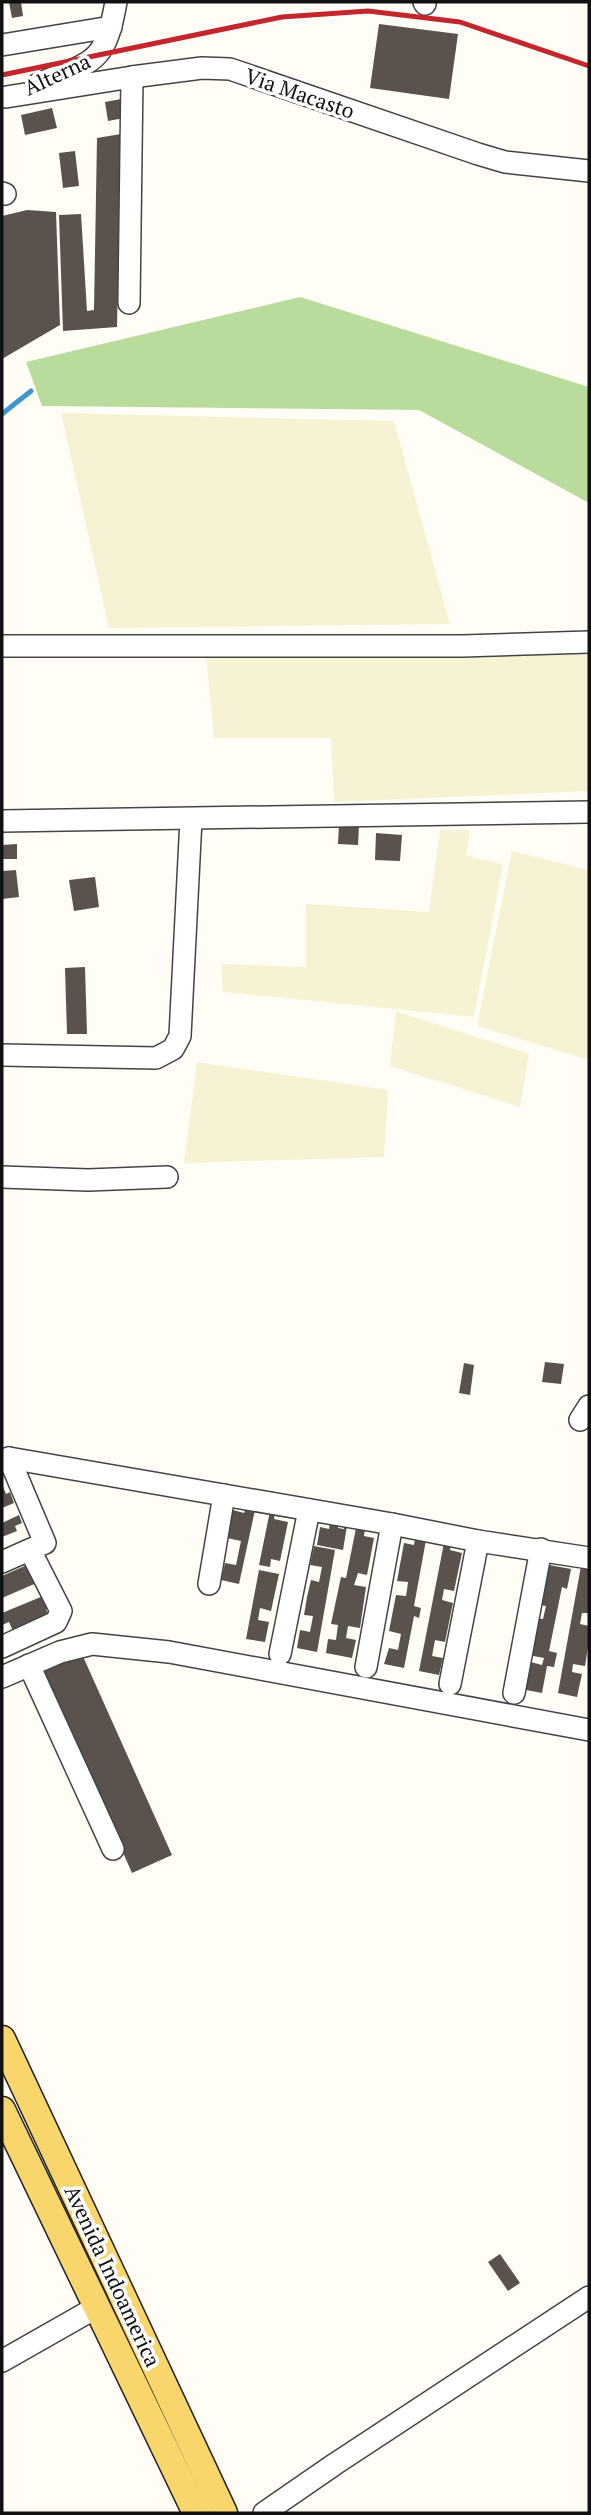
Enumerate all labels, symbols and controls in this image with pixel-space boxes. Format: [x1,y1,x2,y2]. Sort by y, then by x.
street label: Alterna [19,46,95,102]
street label: Via Macasto [242,61,358,125]
street label: Avenida Indoamerica [59,2181,167,2372]

